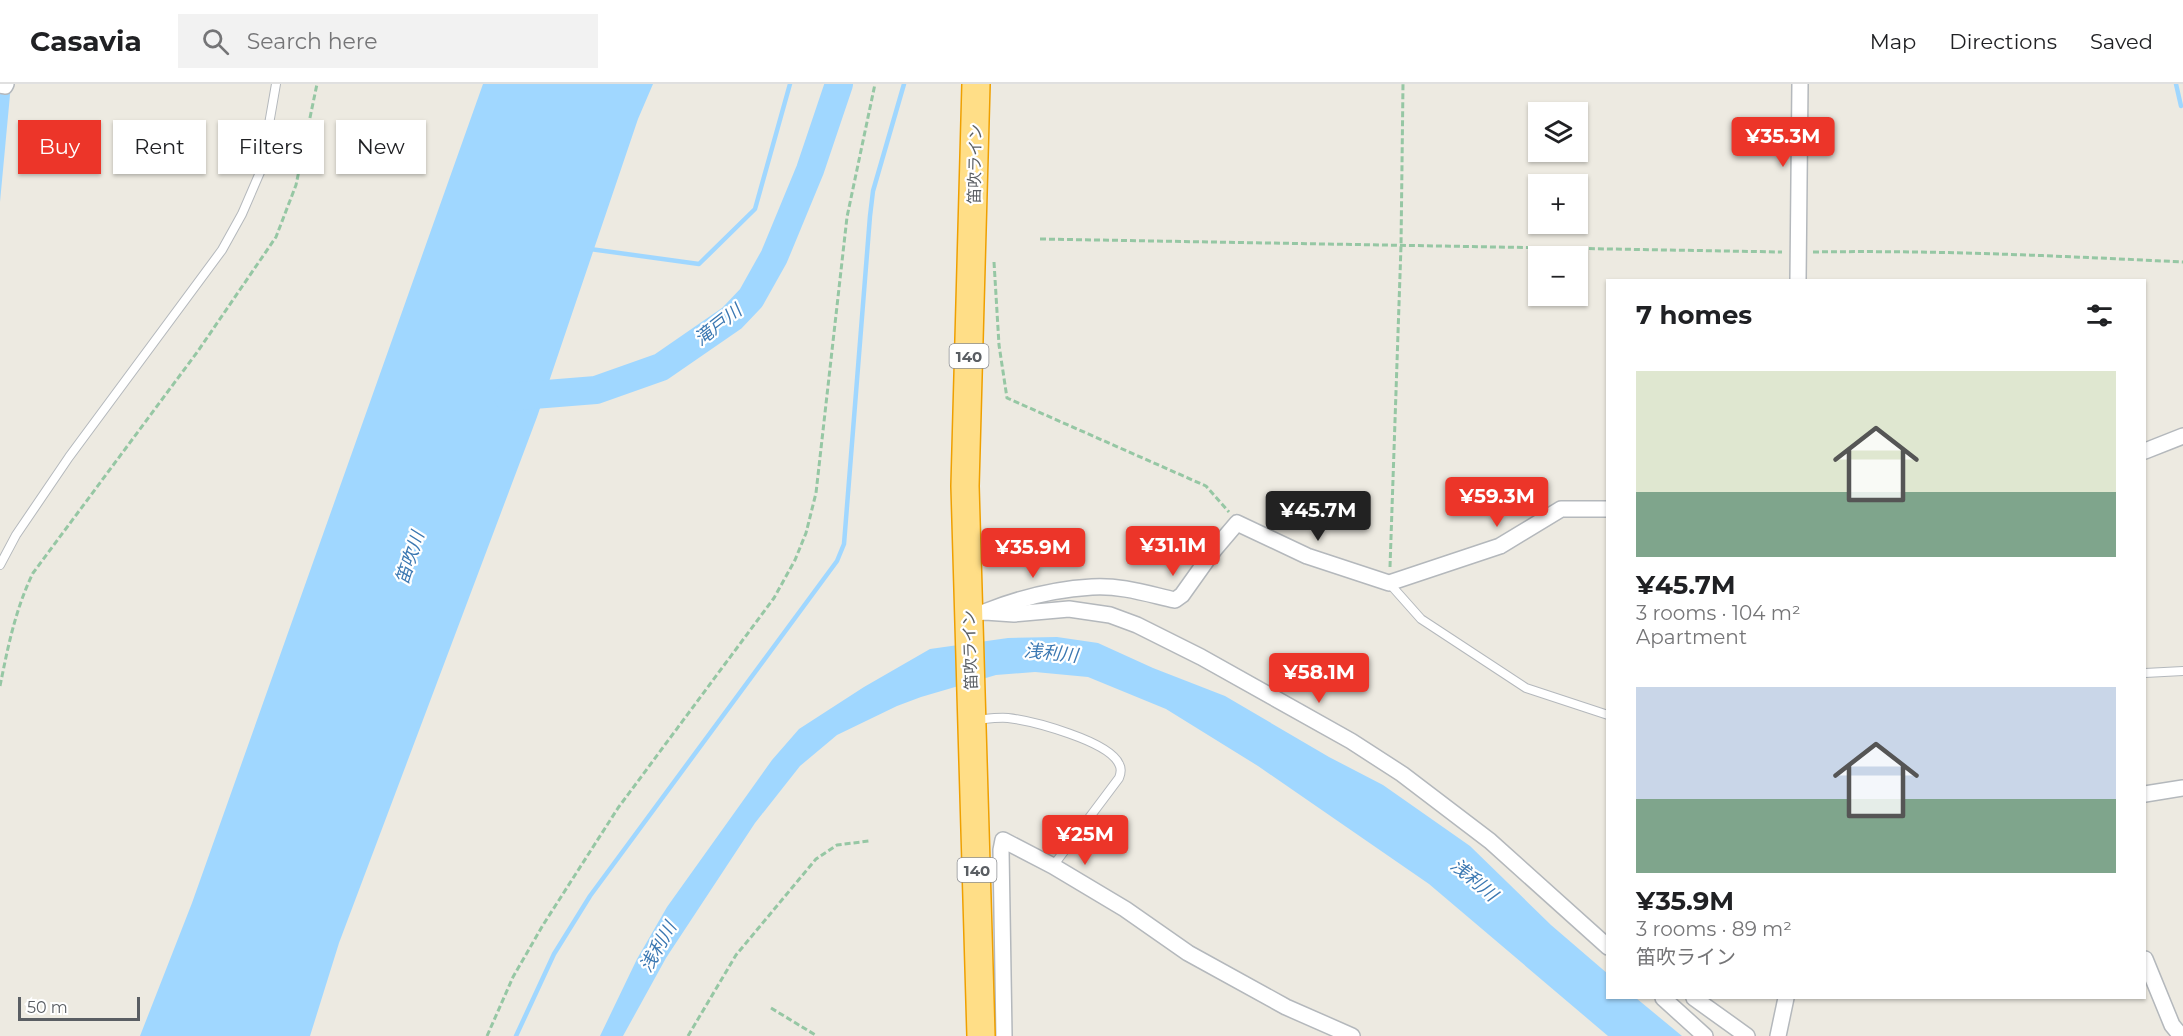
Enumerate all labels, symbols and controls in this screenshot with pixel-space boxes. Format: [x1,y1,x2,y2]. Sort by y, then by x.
search box [178,14,598,68]
text: Casavia [30,24,142,58]
icon: search [199,25,232,58]
text: Search here [247,28,378,55]
text: Map [1870,29,1916,54]
text: Directions [1949,29,2057,54]
text: Saved [2090,29,2153,54]
map controls [1528,102,1588,306]
button: layers [1528,102,1588,162]
pin: ¥35.3M [1734,117,1832,168]
chip: Buy [18,120,101,174]
chip: Rent [113,120,206,174]
chip: Filters [218,120,324,174]
chip: New [336,120,426,174]
street label: 笛吹ライン [965,124,985,204]
text: ¥35.3M [1746,124,1820,148]
button: + [1528,174,1588,234]
button: − [1528,246,1588,306]
water label: 滝戸川 [690,298,748,350]
text: 7 homes [1636,299,1752,331]
icon: filters [2083,299,2116,332]
road number: 140 [950,344,988,368]
icon: home [1822,410,1930,518]
pin: ¥59.3M [1448,477,1546,528]
text: ¥59.3M [1459,484,1535,508]
pin: ¥45.7M [1269,491,1367,542]
text: ¥45.7M [1280,498,1356,522]
pin: ¥31.1M [1124,526,1222,577]
water label: 笛吹川 [391,527,429,587]
pin: ¥35.9M [984,528,1082,579]
text: ¥31.1M [1140,533,1206,557]
text: ¥35.9M [995,535,1071,559]
text: ¥45.7M [1636,569,1736,601]
text: 3 rooms · 104 m² [1636,601,1801,625]
street label: 笛吹ライン [959,610,981,690]
text: Apartment [1636,625,1747,649]
water label: 浅利川 [1023,639,1081,667]
pin: ¥58.1M [1270,653,1368,704]
text: ¥58.1M [1283,660,1355,684]
icon: home [1822,726,1930,834]
pin: ¥25M [1049,815,1121,866]
text: ¥25M [1056,822,1114,846]
water label: 浅利川 [1446,854,1503,907]
road number: 140 [958,858,996,882]
text: ¥35.9M [1636,885,1734,917]
water label: 浅利川 [635,916,682,976]
text: 3 rooms · 89 m² [1636,917,1792,941]
text: 笛吹ライン [1636,945,1736,969]
scale bar [18,994,140,1022]
text: 50 m [27,998,68,1017]

